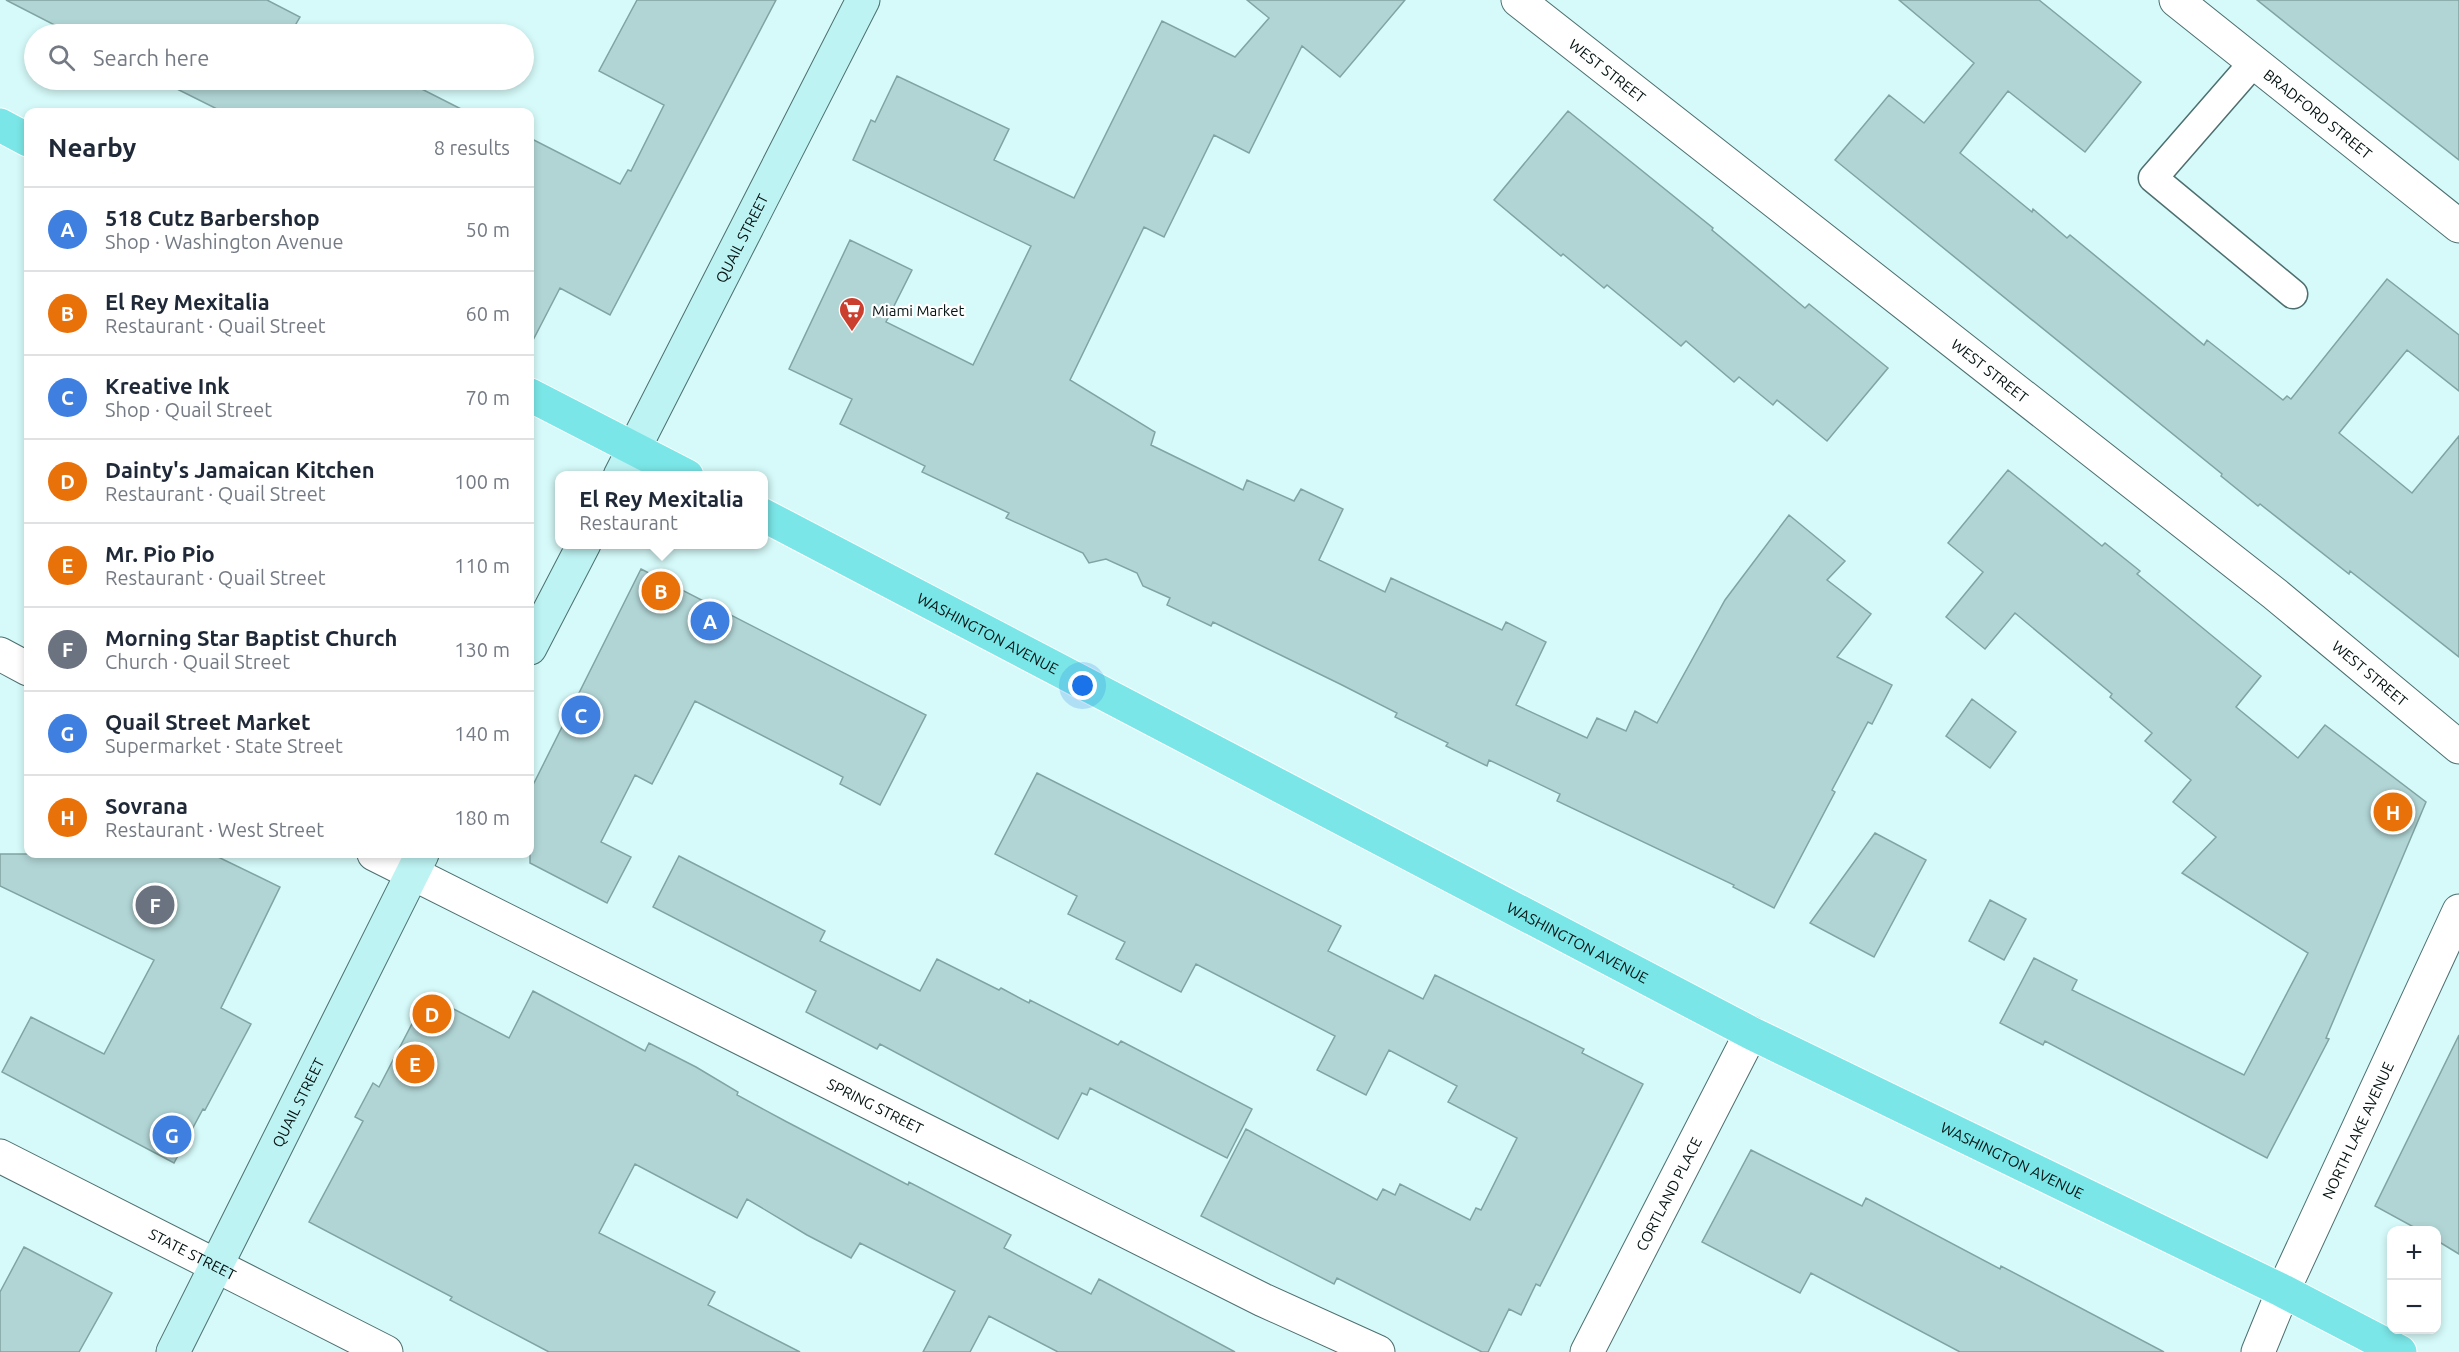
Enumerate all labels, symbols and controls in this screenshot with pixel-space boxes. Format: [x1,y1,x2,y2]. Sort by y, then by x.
search box [24,24,534,90]
street label: WEST STREET [1566,35,1650,106]
icon: search [45,41,78,74]
text: Search here [93,45,209,70]
street label: BRADFORD STREET [2261,65,2376,162]
text: Nearby [48,133,136,162]
text: 8 results [434,136,510,159]
street label: QUAIL STREET [712,190,771,285]
text: 518 Cutz Barbershop [105,205,320,230]
text: A [60,218,75,241]
text: 50 m [466,218,510,241]
text: Shop · Washington Avenue [105,230,344,253]
text: El Rey Mexitalia [105,289,270,314]
supermarket icon: Miami Market [837,295,867,333]
text: B [61,302,74,325]
text: 60 m [466,302,510,325]
place label: Miami Market [872,302,964,319]
text: Restaurant · Quail Street [105,314,326,337]
street label: WEST STREET [1948,335,2032,406]
text: Kreative Ink [105,373,230,398]
text: C [61,386,74,409]
text: 70 m [466,386,510,409]
text: Shop · Quail Street [105,398,272,421]
text: Dainty's Jamaican Kitchen [105,457,375,482]
text: D [60,470,75,493]
text: 100 m [454,470,510,493]
popup [555,471,768,549]
text: Restaurant · Quail Street [105,482,326,505]
text: El Rey Mexitalia [579,486,744,511]
text: Restaurant [579,511,678,534]
text: Mr. Pio Pio [105,541,215,566]
text: E [62,554,73,577]
text: 110 m [454,554,510,577]
text: Restaurant · Quail Street [105,566,326,589]
pin: B [642,568,680,614]
street label: WASHINGTON AVENUE [915,589,1061,677]
pin: A [690,598,730,644]
text: Morning Star Baptist Church [105,625,397,650]
street label: WEST STREET [2329,637,2412,710]
text: F [62,638,73,661]
text: 130 m [454,638,510,661]
text: Church · Quail Street [105,650,290,673]
your location [1068,671,1097,700]
pin: C [562,692,600,738]
text: Quail Street Market [105,709,310,734]
text: G [61,722,74,745]
text: 140 m [454,722,510,745]
text: Supermarket · State Street [105,734,343,757]
pin: H [2374,790,2412,834]
text: Sovrana [105,793,188,818]
text: H [60,806,75,829]
text: 180 m [454,806,510,829]
text: Restaurant · West Street [105,818,324,841]
pin: F [136,882,174,928]
street label: WASHINGTON AVENUE [1504,898,1651,986]
pin: D [412,992,452,1036]
pin: E [396,1042,434,1086]
street label: QUAIL STREET [268,1055,327,1150]
street label: NORTH LAKE AVENUE [2318,1059,2396,1202]
street label: SPRING STREET [825,1074,927,1137]
pin: G [152,1112,192,1158]
street label: WASHINGTON AVENUE [1938,1118,2087,1202]
street label: CORTLAND PLACE [1632,1134,1705,1253]
street label: STATE STREET [146,1225,239,1283]
map controls [2387,1226,2441,1334]
button: + [2387,1226,2441,1280]
button: − [2387,1280,2441,1334]

